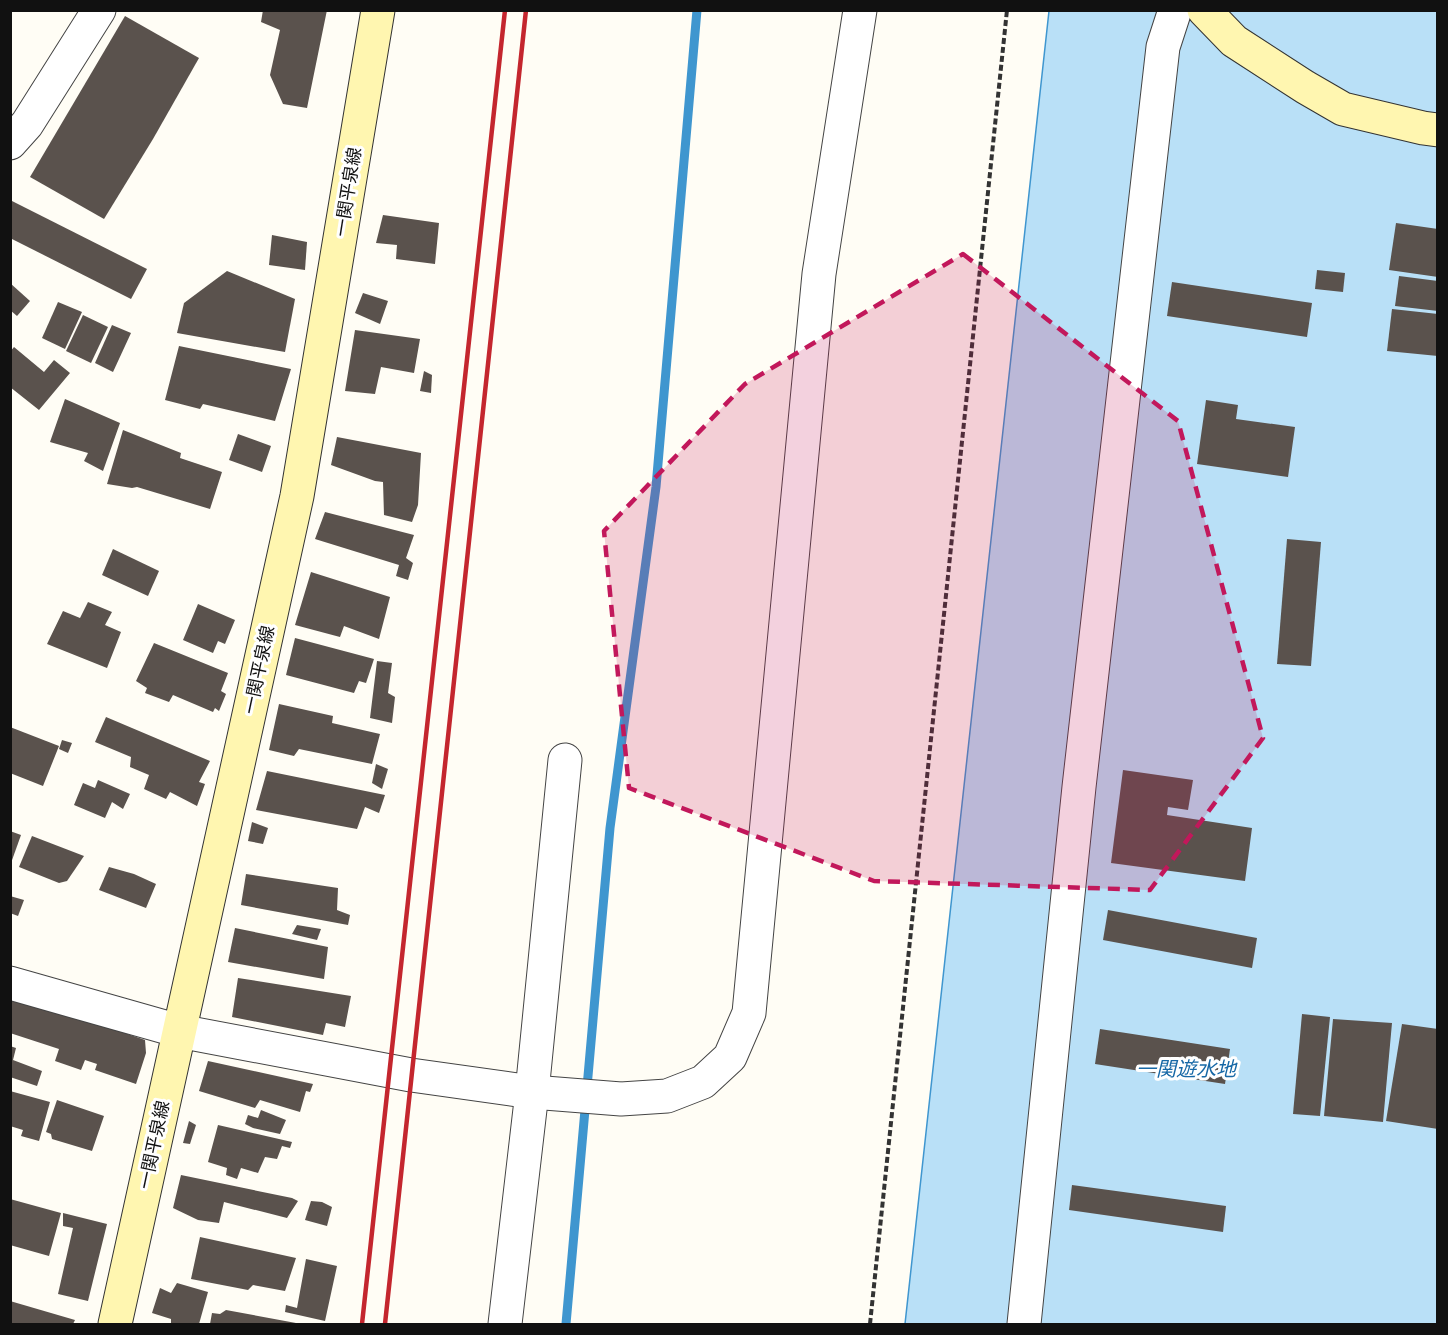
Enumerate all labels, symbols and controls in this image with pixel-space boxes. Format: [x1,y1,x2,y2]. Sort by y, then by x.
street label: 一関平泉線 [328,146,366,238]
street label: 一関平泉線 [237,623,279,716]
water label: 一関遊水地 [1136,1055,1238,1082]
street label: 一関平泉線 [132,1098,174,1191]

